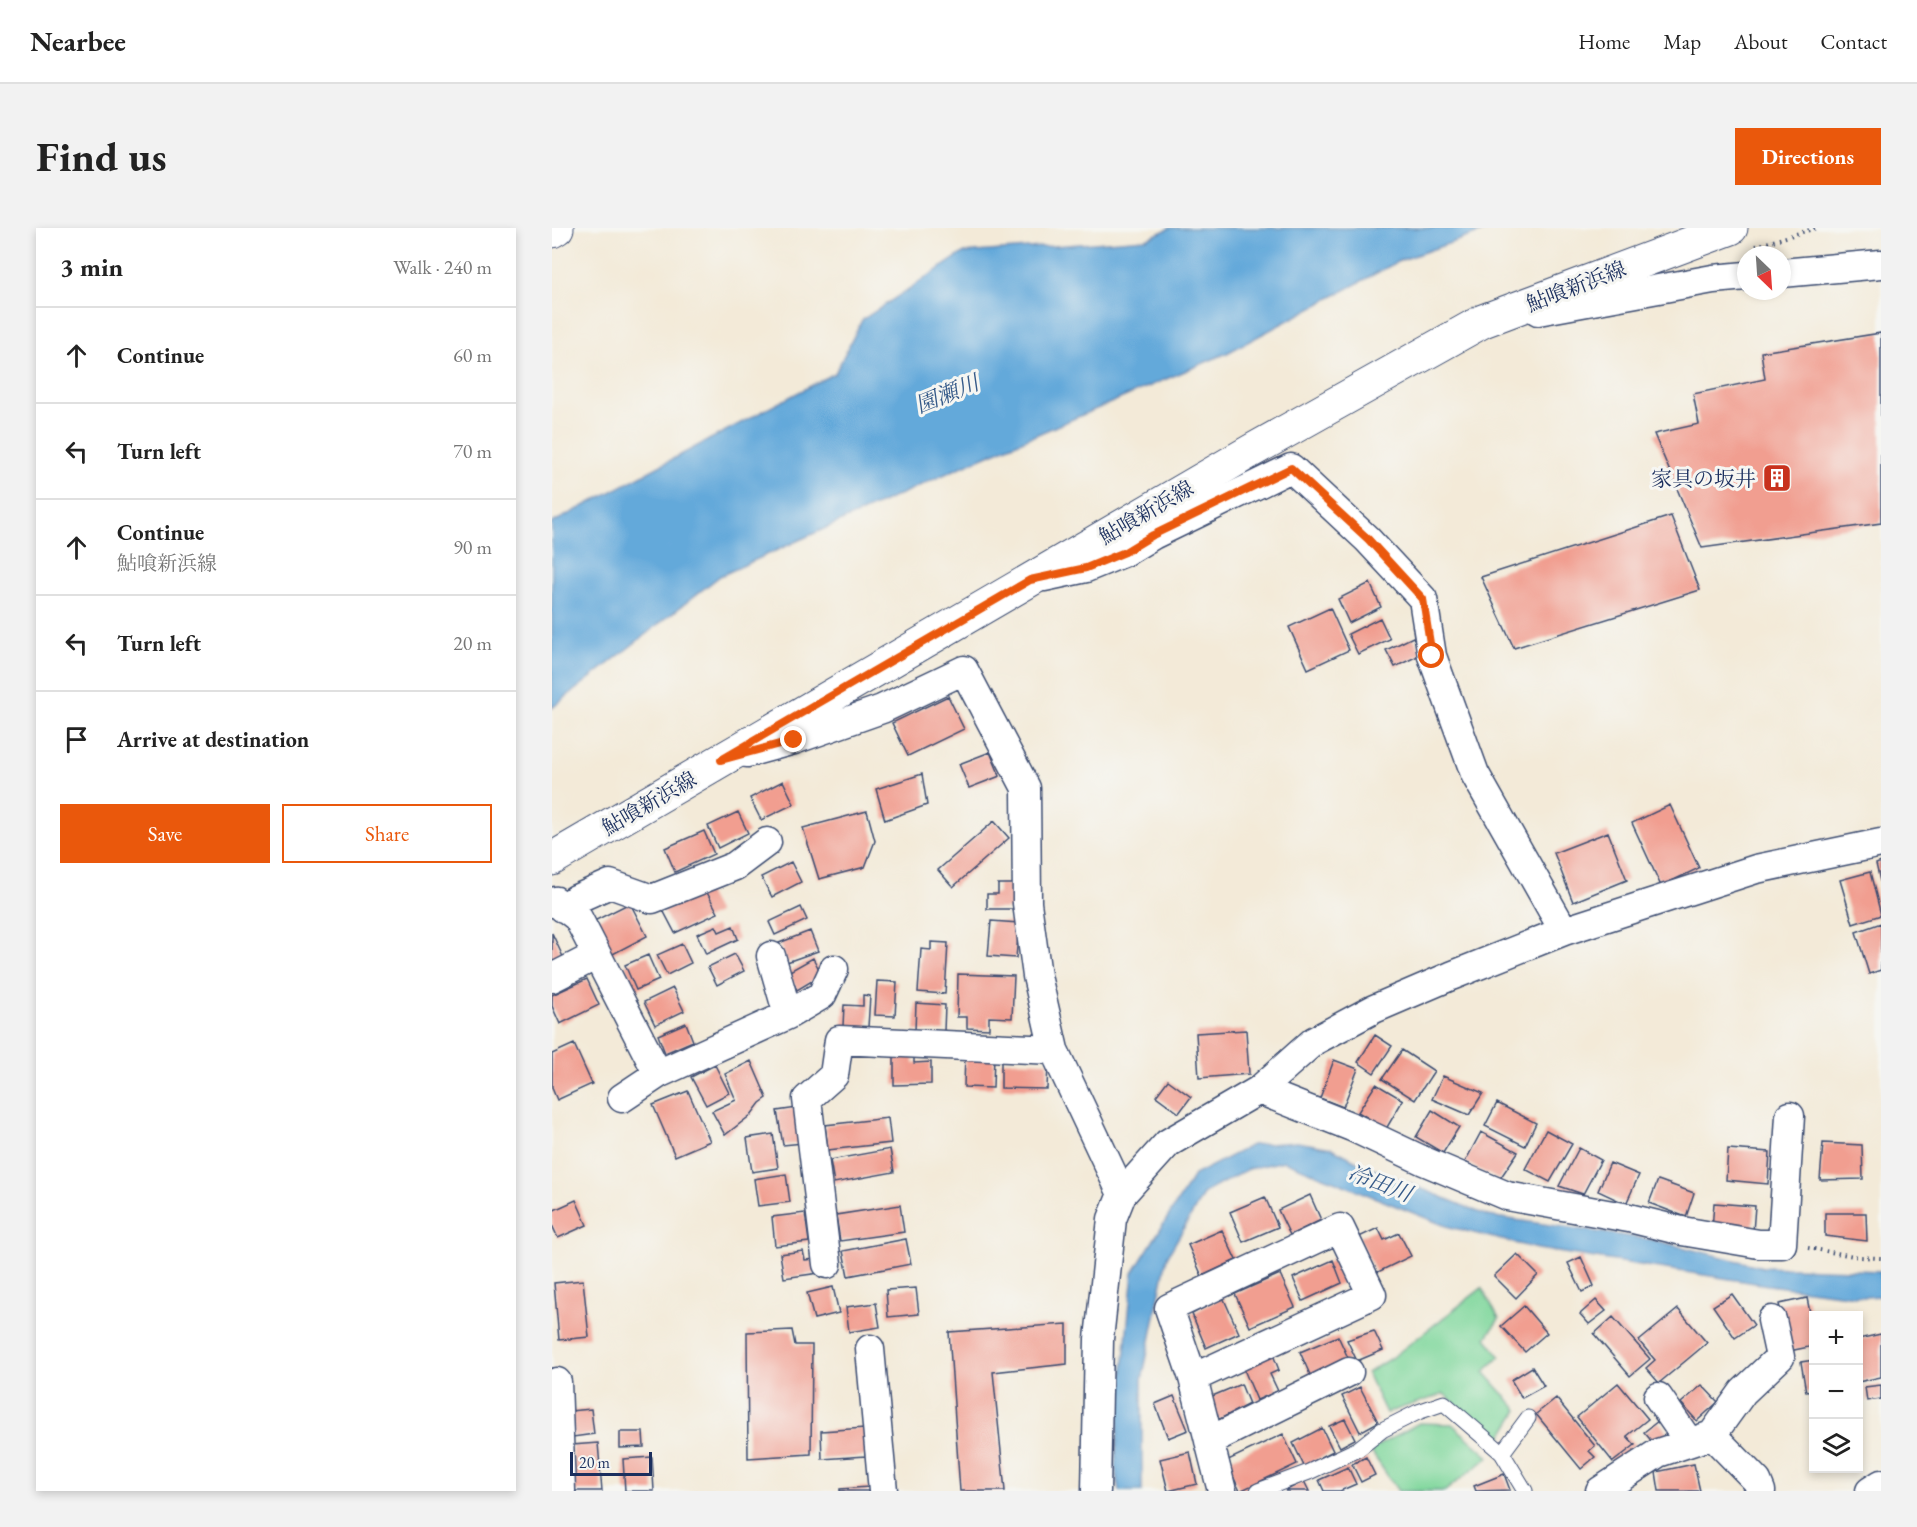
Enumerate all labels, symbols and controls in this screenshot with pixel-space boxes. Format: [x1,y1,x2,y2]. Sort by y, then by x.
text: Nearbee [30,23,126,59]
text: Home [1578,28,1630,55]
text: Map [1663,28,1701,55]
text: About [1734,28,1787,55]
text: Contact [1820,28,1887,55]
button: Directions [1735,128,1881,185]
text: Find us [36,129,167,184]
north arrow [1737,246,1791,300]
text: 3 min [60,250,123,284]
text: Walk · 240 m [393,254,492,280]
street label: 鮎喰新浜線 [1522,255,1630,317]
icon: ahead [60,339,93,372]
text: Continue [117,341,204,370]
text: 60 m [453,342,492,368]
water label: 園瀬川 [911,367,985,420]
icon: left [60,435,93,468]
text: Turn left [117,437,201,466]
text: 70 m [453,438,492,464]
building icon: 家具の坂井 [1761,462,1793,494]
place label: 家具の坂井 [1651,465,1756,492]
street label: 鮎喰新浜線 [1094,474,1198,550]
text: Continue [117,518,204,547]
icon: ahead [60,531,93,564]
text: 90 m [453,534,492,560]
text: 鮎喰新浜線 [117,550,217,576]
icon: left [60,627,93,660]
text: Turn left [117,629,201,658]
text: 20 m [453,630,492,656]
route start [1418,642,1444,668]
icon: arrive [60,723,93,756]
text: Arrive at destination [117,725,309,754]
route end [780,726,806,752]
street label: 鮎喰新浜線 [597,765,701,841]
button: Save [60,804,270,863]
button: Share [282,804,492,863]
water label: 冷田川 [1344,1158,1418,1209]
map controls [1809,1311,1863,1473]
button: + [1809,1311,1863,1365]
button: − [1809,1365,1863,1419]
button: layers [1809,1419,1863,1473]
scale bar [570,1449,652,1476]
text: 20 m [579,1452,610,1473]

